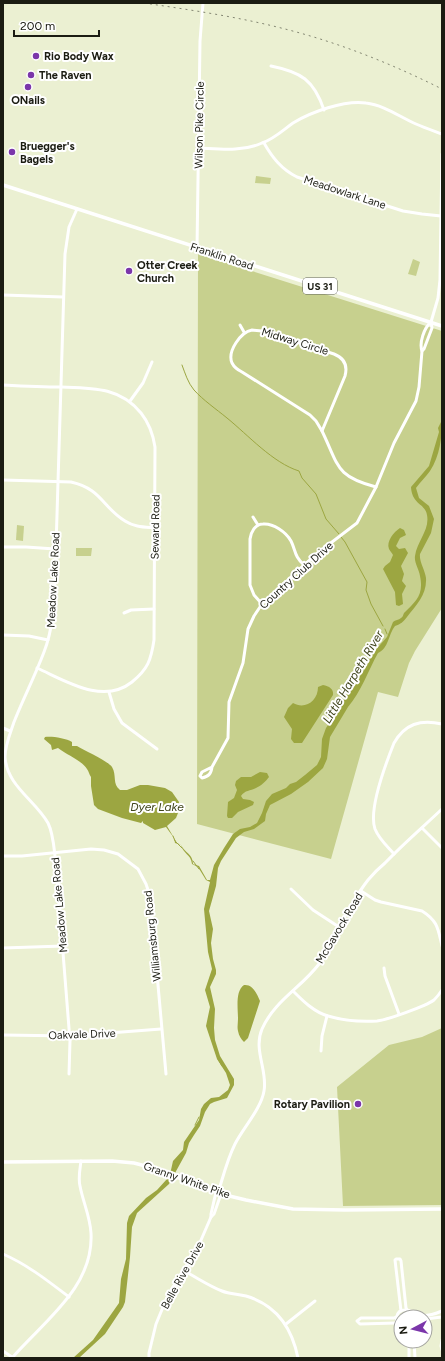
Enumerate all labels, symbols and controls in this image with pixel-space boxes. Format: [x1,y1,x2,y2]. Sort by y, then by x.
scale bar [14,12,99,38]
text: 200 m [20,19,55,33]
place label: Rio Body Wax [44,50,114,63]
marker: Rio Body Wax [31,51,41,61]
place label: The Raven [39,69,92,82]
marker: The Raven [26,70,36,80]
street label: Wilson Pike Circle [192,81,207,169]
marker: ONails [23,82,33,92]
place label: ONails [11,94,45,107]
place label: Bruegger's Bagels [20,140,75,166]
marker: Bruegger's Bagels [7,147,17,157]
street label: Meadowlark Lane [302,173,388,212]
street label: Franklin Road [189,240,255,273]
place label: Otter Creek Church [137,259,198,285]
marker: Otter Creek Church [124,266,134,276]
road number: US 31 [303,278,337,294]
street label: Midway Circle [260,325,330,358]
street label: Seward Road [148,494,163,560]
street label: Meadow Lake Road [45,532,62,628]
street label: Country Club Drive [257,539,336,612]
water label: Little Harpeth River [320,627,387,726]
water label: Dyer Lake [130,800,184,814]
street label: Meadow Lake Road [49,857,70,953]
street label: Williamsburg Road [141,890,164,982]
street label: McGavock Road [313,890,366,966]
street label: Oakvale Drive [48,1027,116,1042]
place label: Rotary Pavilion [274,1098,350,1111]
marker: Rotary Pavilion [353,1099,363,1109]
street label: Granny White Pike [142,1160,232,1201]
street label: Belle Rive Drive [158,1239,206,1311]
north arrow [393,1309,433,1349]
text: N [397,1325,411,1335]

